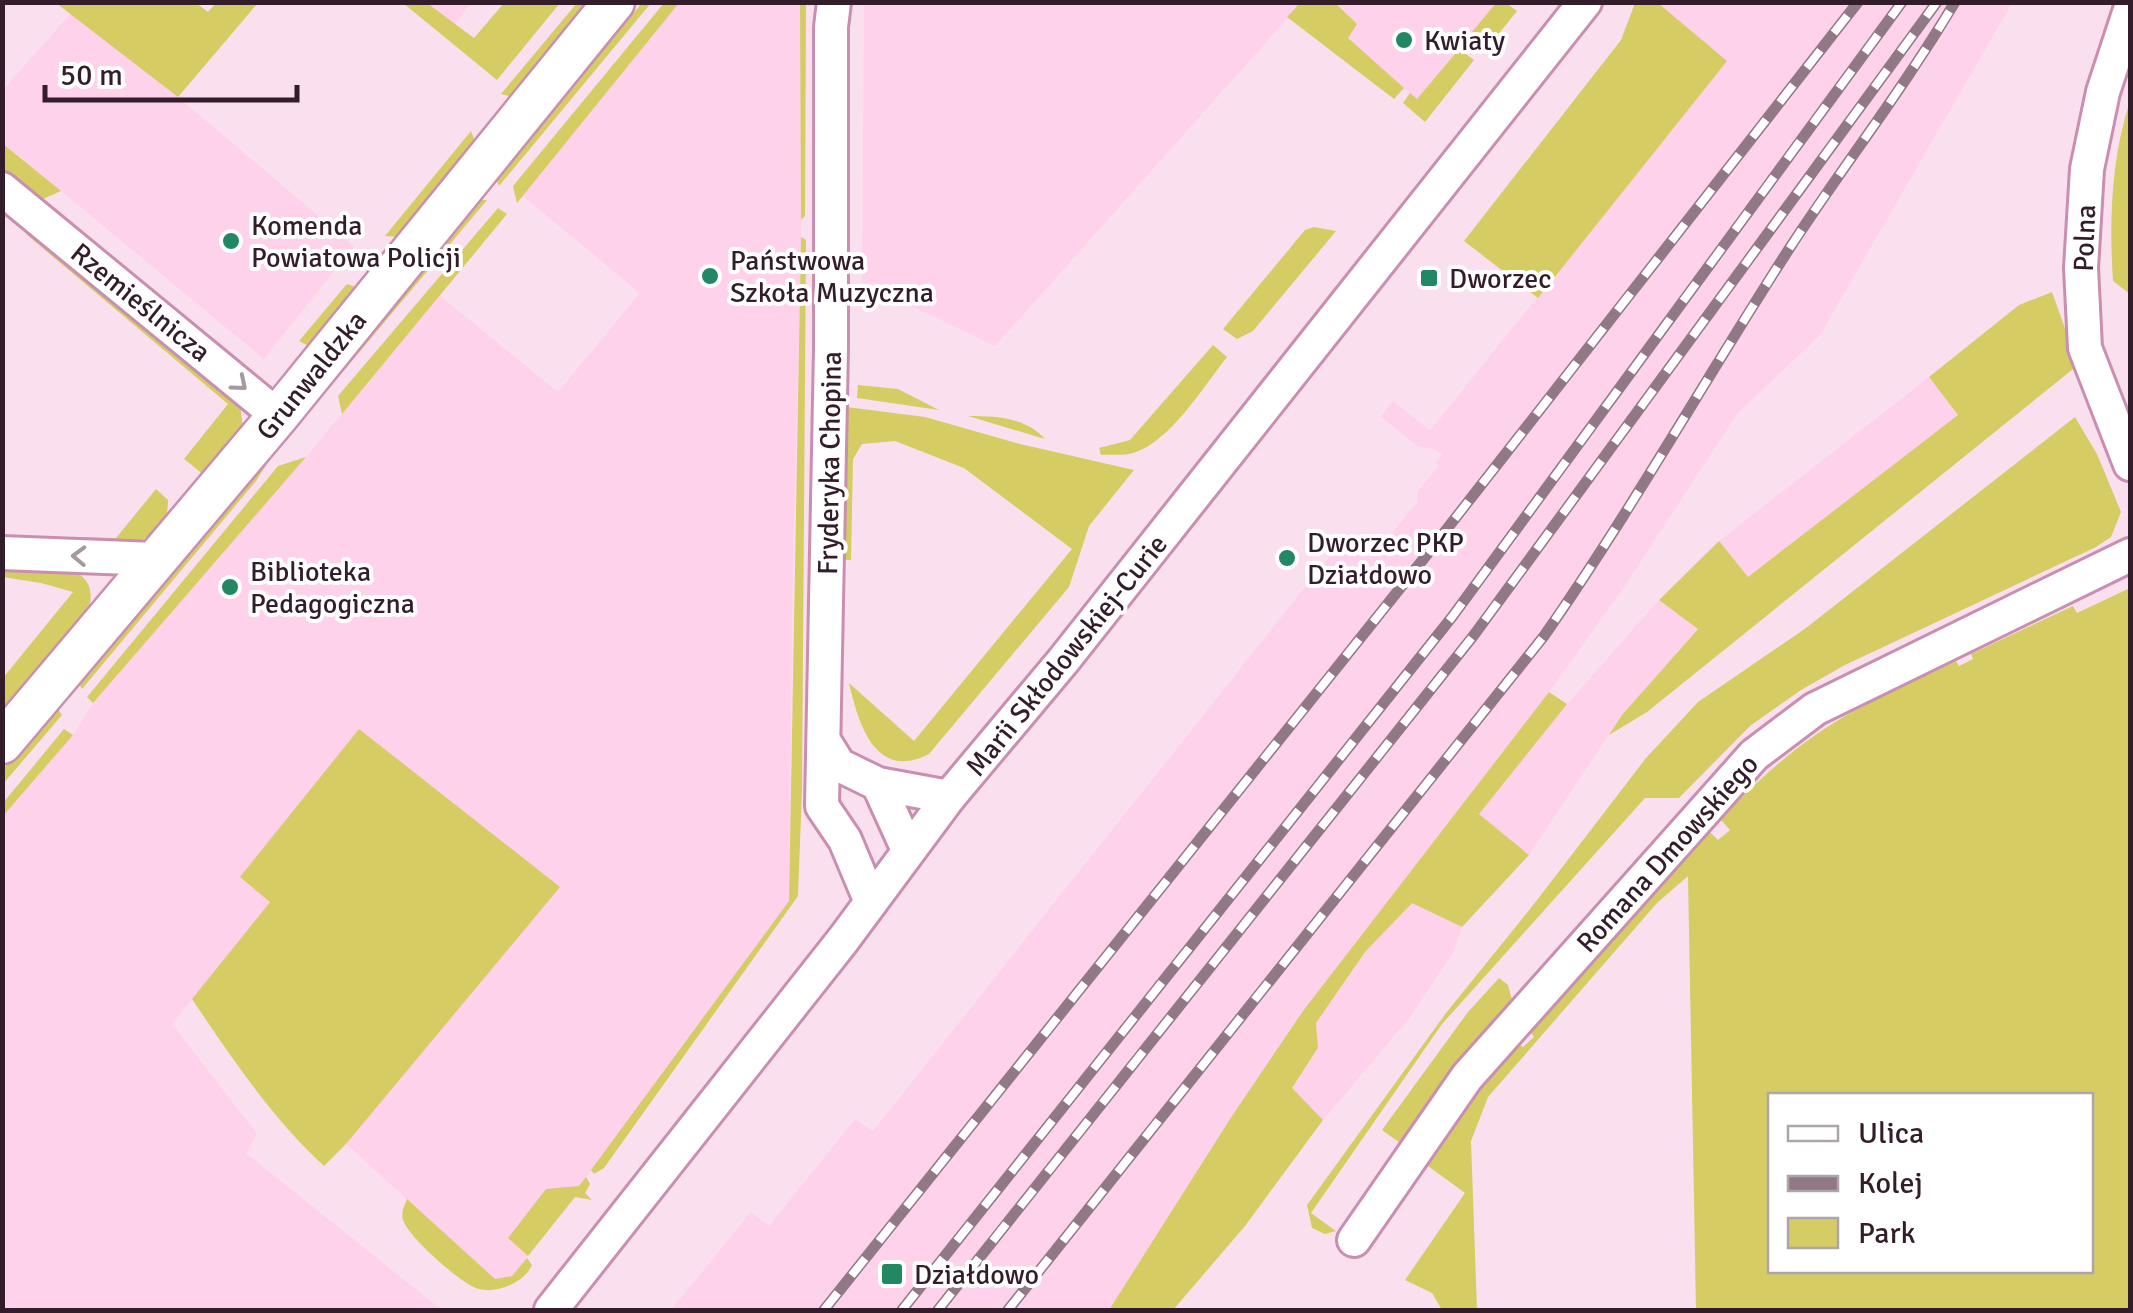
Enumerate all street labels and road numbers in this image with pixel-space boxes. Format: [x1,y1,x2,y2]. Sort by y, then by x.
street label: Polna [2067,204,2103,272]
street label: Rzemieślnicza [64,236,217,370]
street label: Grunwaldzka [249,304,374,447]
street label: Fryderyka Chopina [811,351,849,575]
street label: Marii Skłodowskiej-Curie [959,528,1175,783]
street label: Romana Dmowskiego [1570,747,1766,960]

